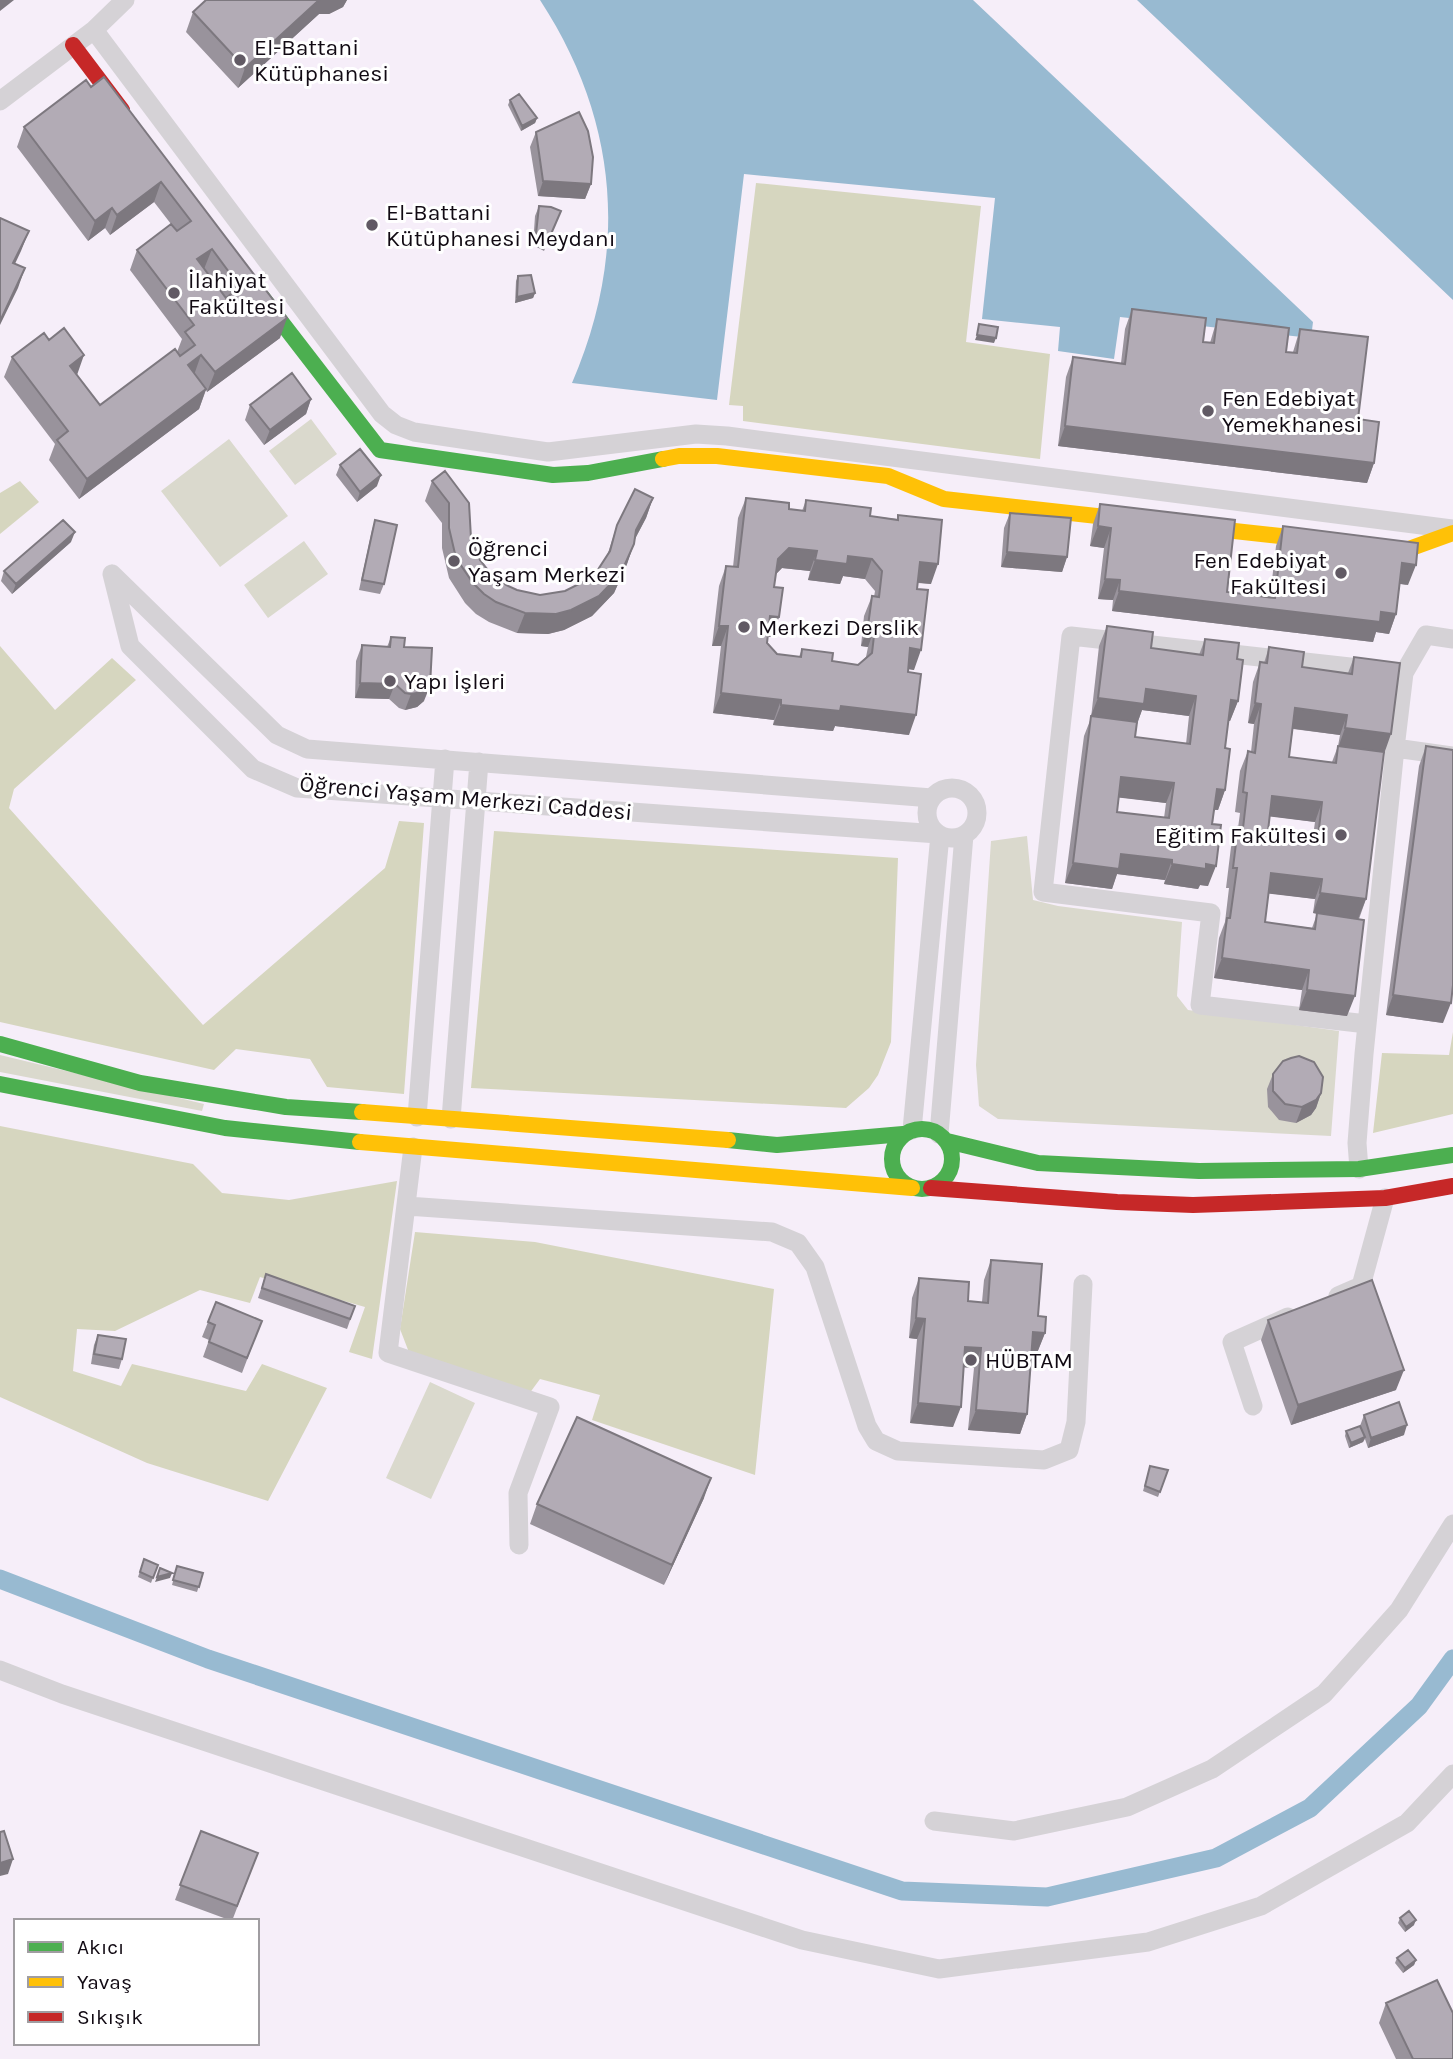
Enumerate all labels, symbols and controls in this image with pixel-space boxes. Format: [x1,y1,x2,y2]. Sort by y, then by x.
place label: El-Battani Kütüphanesi [254,34,389,87]
marker: El-Battani Kütüphanesi [232,52,248,68]
place label: El-Battani Kütüphanesi Meydanı [386,199,616,252]
marker: El-Battani Kütüphanesi Meydanı [364,217,380,233]
place label: İlahiyat Fakültesi [188,267,285,320]
marker: İlahiyat Fakültesi [166,285,182,301]
place label: Fen Edebiyat Yemekhanesi [1222,385,1362,438]
marker: Fen Edebiyat Yemekhanesi [1200,403,1216,419]
place label: Öğrenci Yaşam Merkezi [468,535,626,588]
place label: Fen Edebiyat Fakültesi [1194,547,1327,600]
marker: Öğrenci Yaşam Merkezi [446,553,462,569]
marker: Fen Edebiyat Fakültesi [1333,565,1349,581]
place label: Merkezi Derslik [758,614,919,641]
marker: Merkezi Derslik [736,619,752,635]
place label: Yapı İşleri [404,668,506,695]
marker: Yapı İşleri [382,673,398,689]
street label: Öğrenci Yaşam Merkezi Caddesi [298,770,634,826]
place label: Eğitim Fakültesi [1155,822,1327,849]
marker: Eğitim Fakültesi [1333,827,1349,843]
place label: HÜBTAM [985,1347,1073,1374]
marker: HÜBTAM [963,1352,979,1368]
legend [14,1919,259,2045]
text: Akıcı [77,1935,124,1959]
text: Yavaş [77,1970,132,1994]
text: Sıkışık [77,2005,143,2029]

